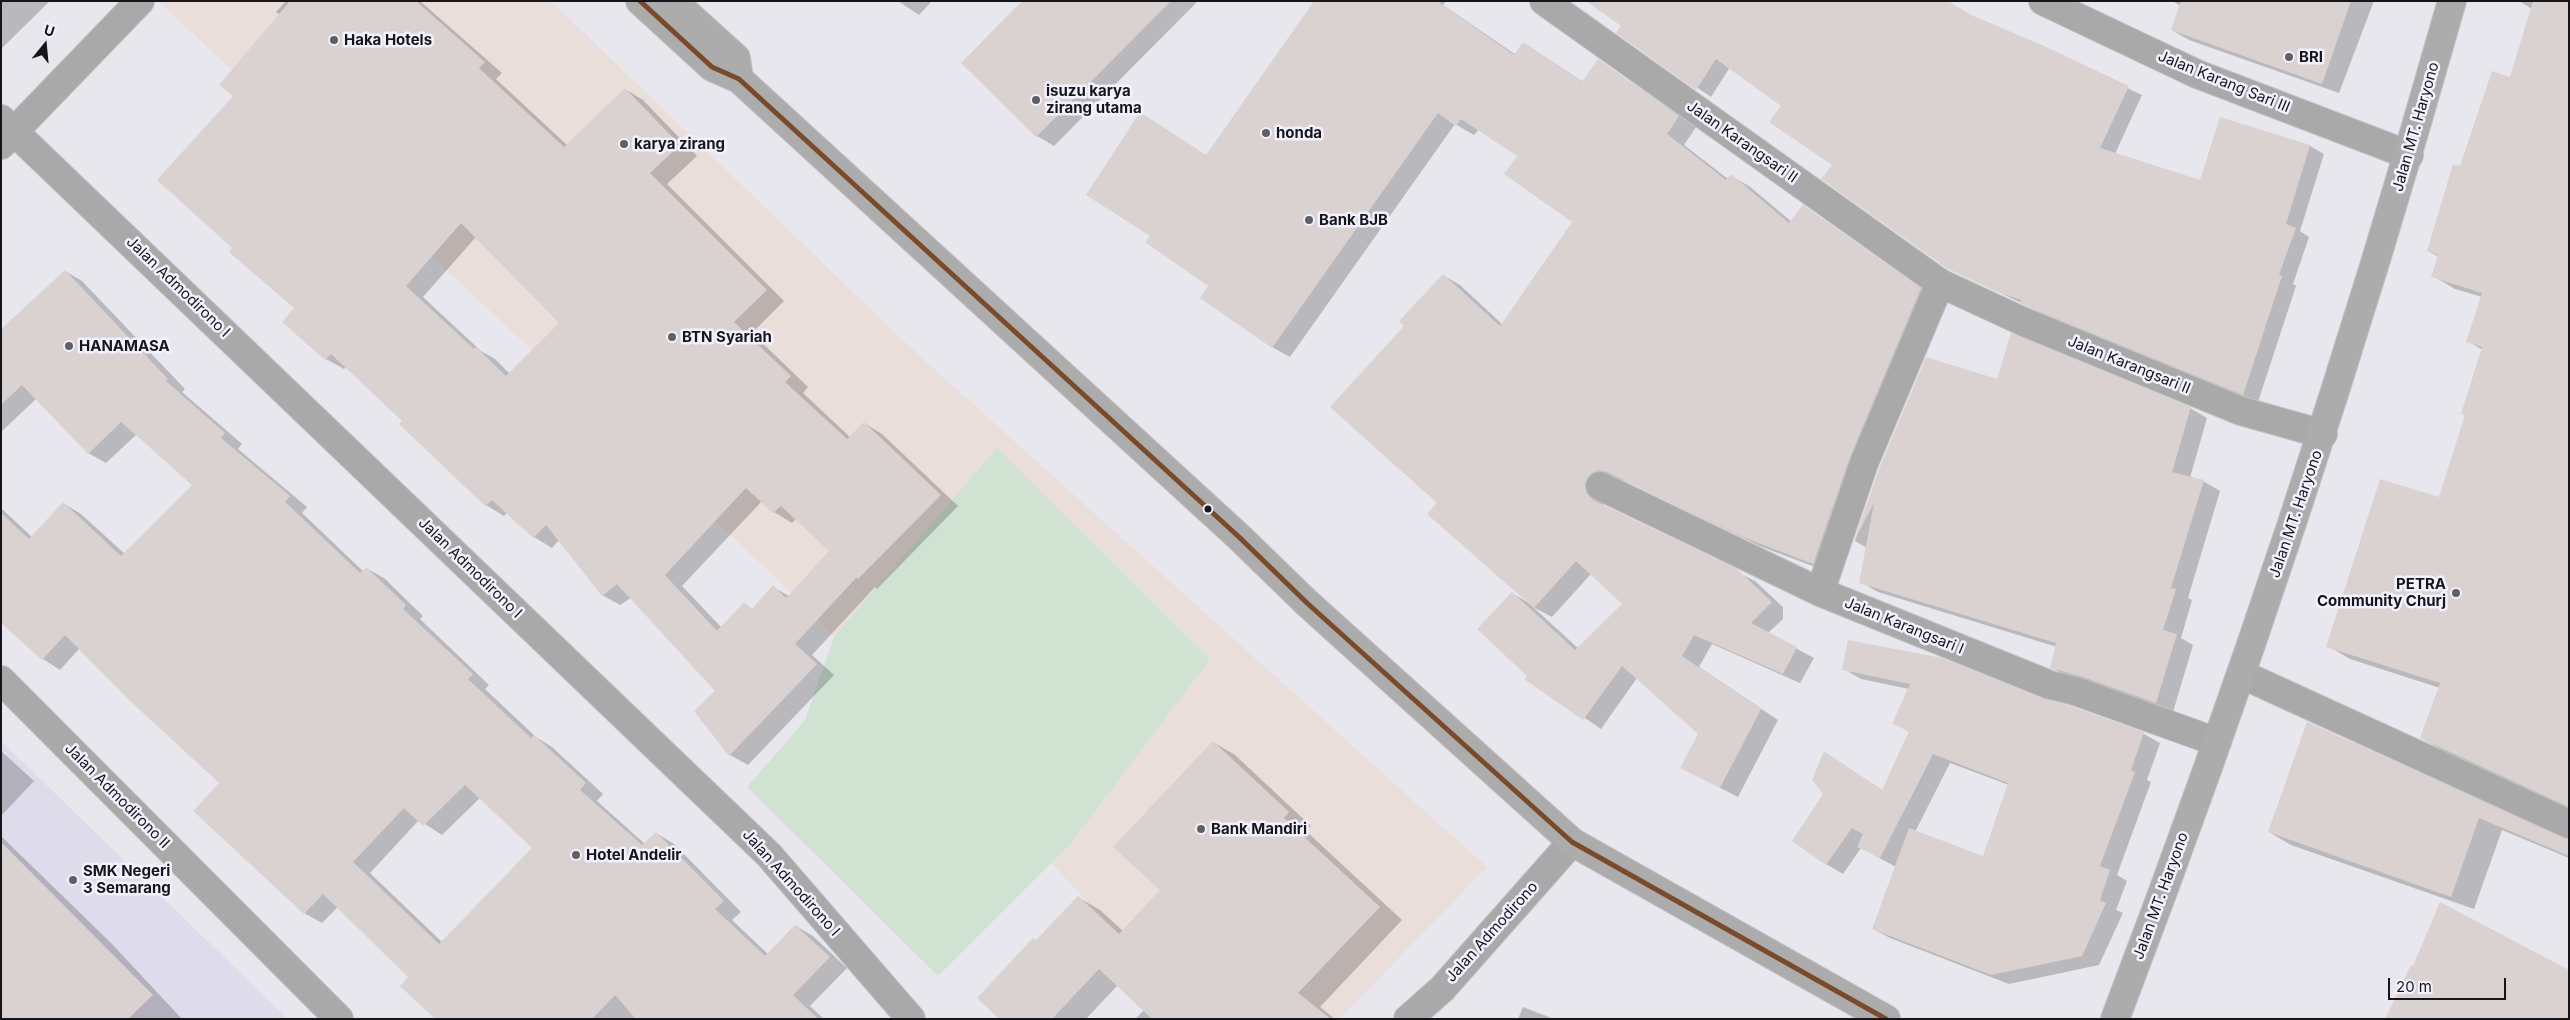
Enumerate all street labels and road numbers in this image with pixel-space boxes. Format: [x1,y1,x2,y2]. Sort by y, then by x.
street label: Jalan Karang Sari III [2155,47,2293,117]
street label: Jalan MT. Haryono [2389,60,2443,194]
street label: Jalan Karangsari II [1683,97,1801,187]
street label: Jalan Admodirono I [122,233,234,341]
street label: Jalan Karangsari II [2065,332,2193,398]
street label: Jalan MT. Haryono [2266,448,2326,580]
street label: Jalan Admodirono I [414,514,526,622]
street label: Jalan Karangsari I [1842,594,1966,658]
street label: Jalan Admodirono II [61,740,173,852]
street label: Jalan Admodirono I [738,826,844,940]
street label: Jalan MT. Haryono [2130,830,2192,962]
street label: Jalan Admodirono [1442,878,1542,986]

